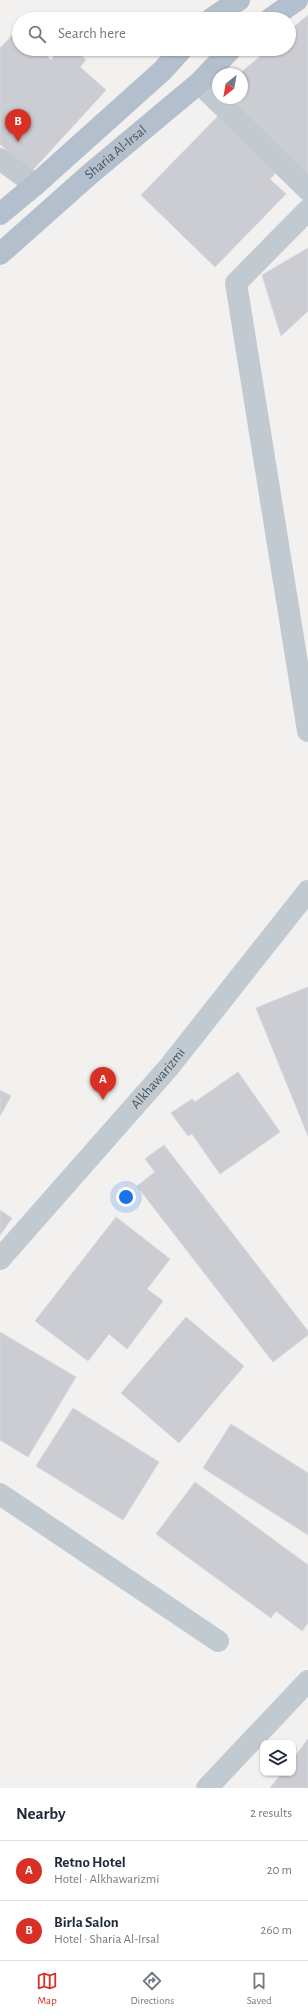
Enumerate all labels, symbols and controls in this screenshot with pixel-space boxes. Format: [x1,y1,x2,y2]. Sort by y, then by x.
search box [12,12,296,56]
icon: search [26,23,48,45]
text: Search here [58,26,126,41]
north arrow [212,68,248,104]
pin: B [5,109,31,142]
street label: Sharia Al-Irsal [82,123,149,182]
street label: Alkhawarizmi [128,1045,188,1112]
pin: A [90,1067,116,1100]
your location [116,1187,136,1207]
map controls [260,1740,296,1776]
button: layers [260,1740,296,1776]
text: Nearby [16,1805,66,1822]
text: 2 results [250,1807,292,1820]
text: Retno Hotel [54,1855,126,1870]
text: A [25,1864,33,1877]
text: 20 m [267,1864,292,1877]
text: Hotel · Alkhawarizmi [54,1873,159,1886]
text: Birla Salon [54,1915,119,1930]
text: B [25,1924,33,1937]
text: 260 m [261,1924,292,1937]
text: Hotel · Sharia Al-Irsal [54,1933,160,1946]
tab: Map [36,1970,58,2007]
tab: Directions [130,1970,174,2007]
tab: Saved [247,1970,272,2007]

